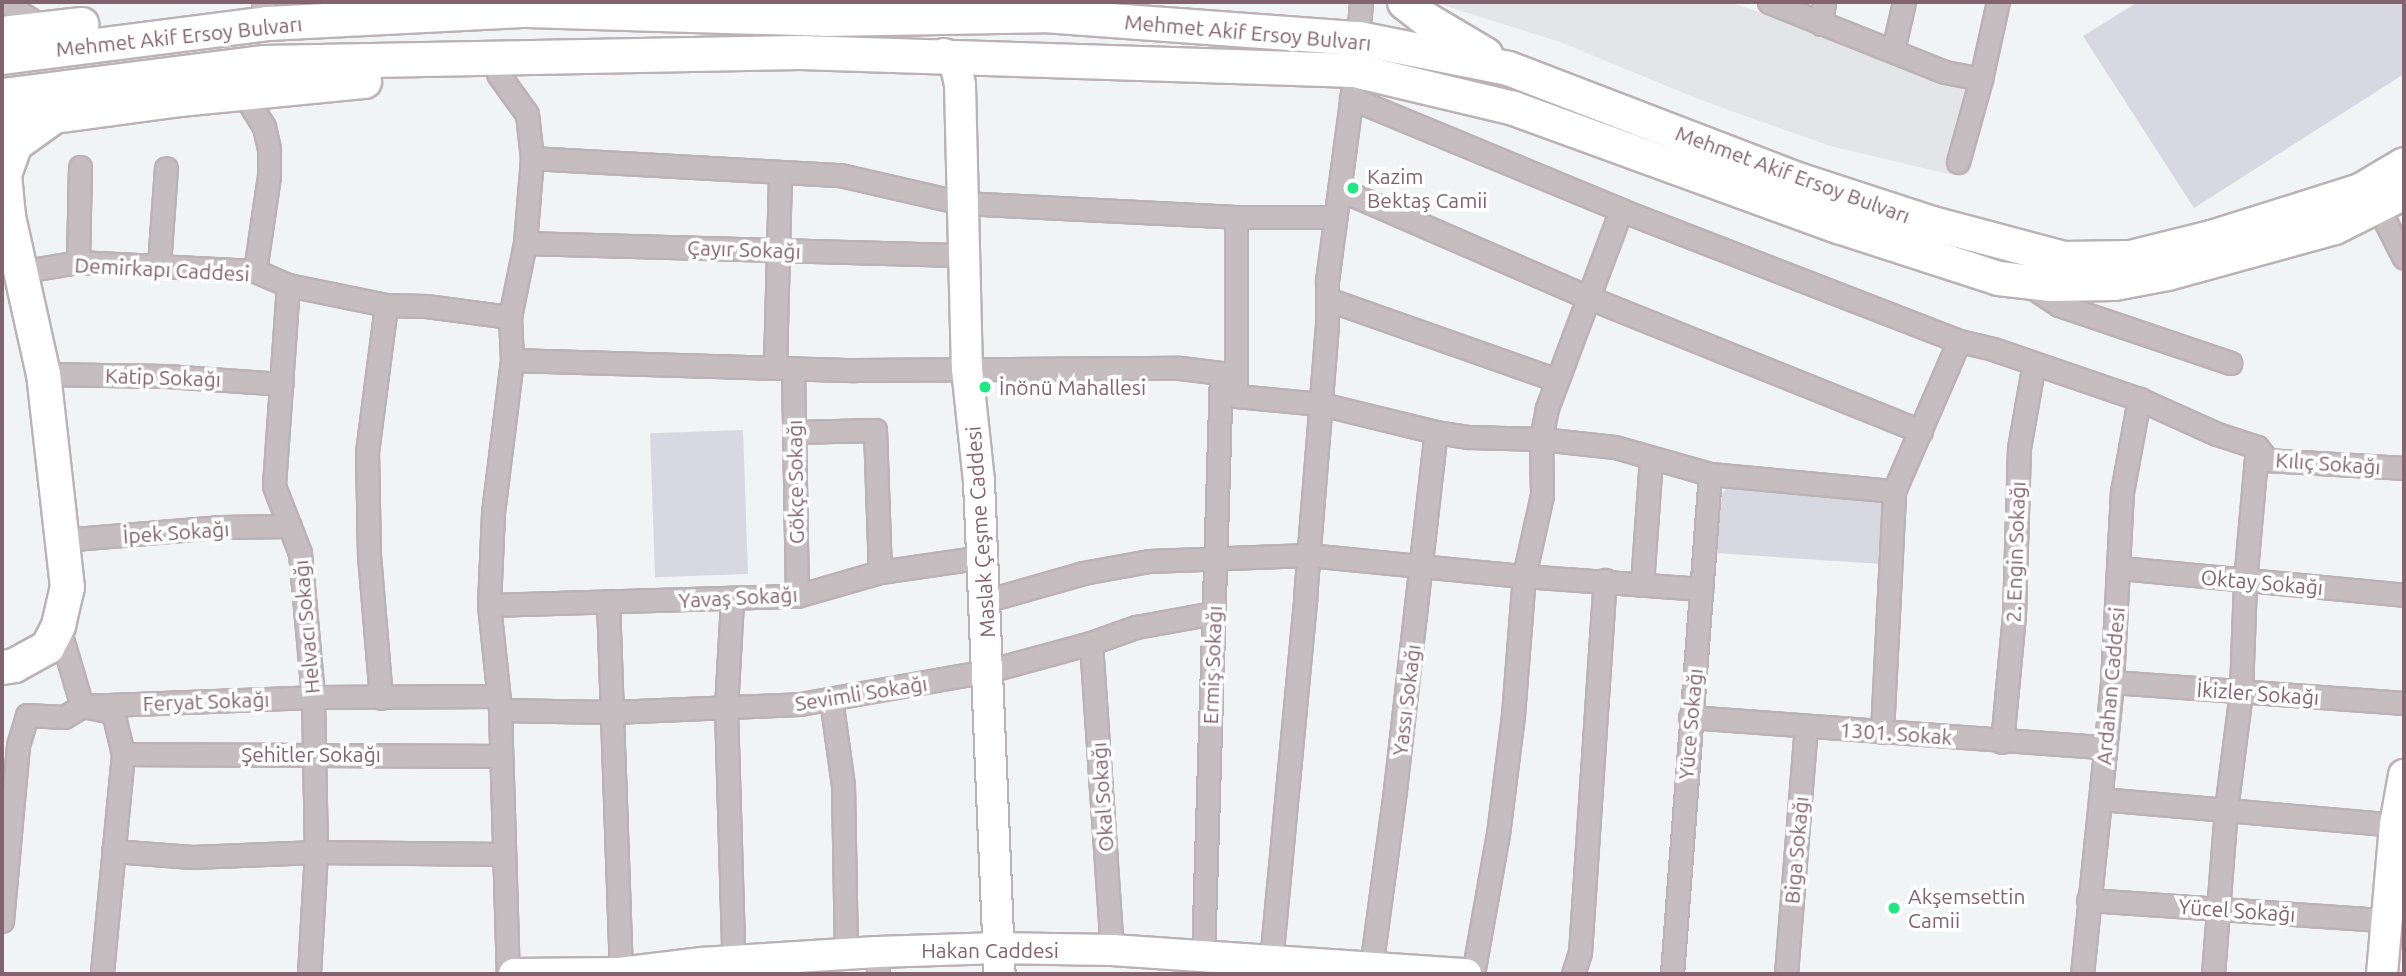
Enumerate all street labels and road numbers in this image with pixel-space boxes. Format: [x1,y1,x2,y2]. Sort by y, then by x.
street label: Mehmet Akif Ersoy Bulvarı [1124,9,1372,55]
street label: Mehmet Akif Ersoy Bulvarı [55,11,303,61]
street label: Mehmet Akif Ersoy Bulvarı [1672,120,1914,228]
street label: Çayır Sokağı [687,234,801,264]
street label: Demirkapı Caddesi [74,252,250,286]
street label: Katip Sokağı [105,362,221,392]
street label: Gökçe Sokağı [781,420,809,544]
street label: Maslak Çeşme Caddesi [960,425,1000,639]
street label: Kılıç Sokağı [2275,447,2381,479]
street label: 2. Engin Sokağı [2000,481,2030,623]
street label: İpek Sokağı [122,516,230,548]
street label: Helvacı Sokağı [288,559,324,695]
street label: Oktay Sokağı [2200,564,2324,600]
street label: Yavaş Sokağı [678,581,798,613]
street label: Ermiş Sokağı [1197,605,1227,725]
street label: Ardahan Caddesi [2091,606,2129,766]
street label: Yassı Sokağı [1387,643,1425,757]
street label: Yüce Sokağı [1673,667,1707,781]
street label: Sevimli Sokağı [793,670,929,716]
street label: İkizler Sokağı [2196,676,2320,710]
street label: Feryat Sokağı [142,686,270,716]
street label: 1301. Sokak [1839,717,1953,749]
street label: Şehitler Sokağı [241,741,381,767]
street label: Okal Sokağı [1086,741,1118,853]
street label: Biga Sokağı [1779,795,1813,905]
street label: Yücel Sokağı [2178,893,2296,927]
street label: Hakan Caddesi [921,937,1059,963]

